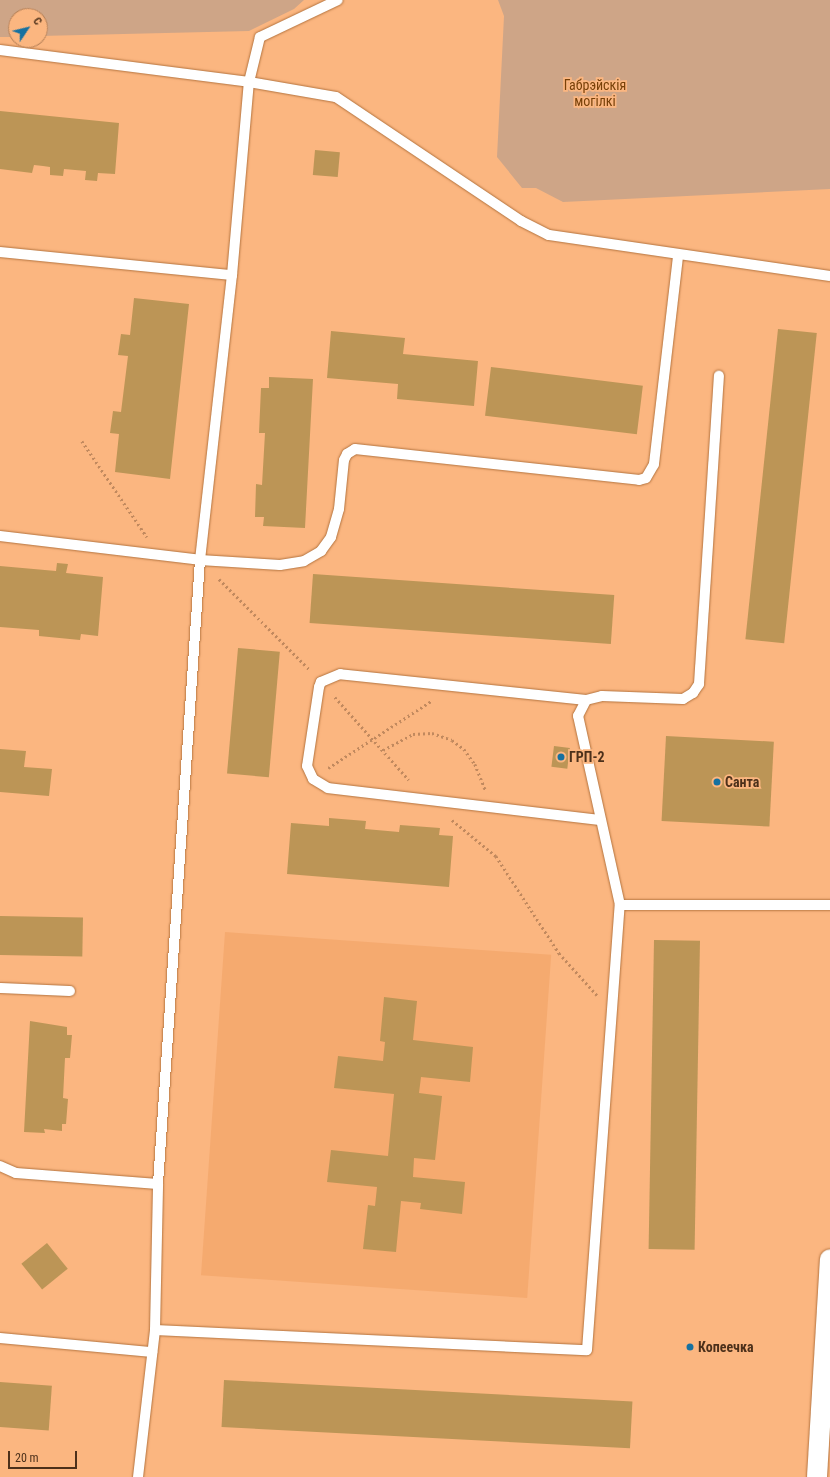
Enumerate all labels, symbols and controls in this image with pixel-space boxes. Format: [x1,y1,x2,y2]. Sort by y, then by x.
north arrow [8,8,48,48]
text: С [30,15,45,28]
park label: Габрэйскія могілкі [564,77,626,110]
place label: ГРП-2 [569,749,605,765]
marker: ГРП-2 [556,752,566,762]
place label: Санта [725,774,759,790]
marker: Санта [712,777,722,787]
place label: Копеечка [698,1339,754,1355]
marker: Копеечка [685,1342,695,1352]
scale bar [10,1443,79,1469]
text: 20 m [15,1451,39,1465]

